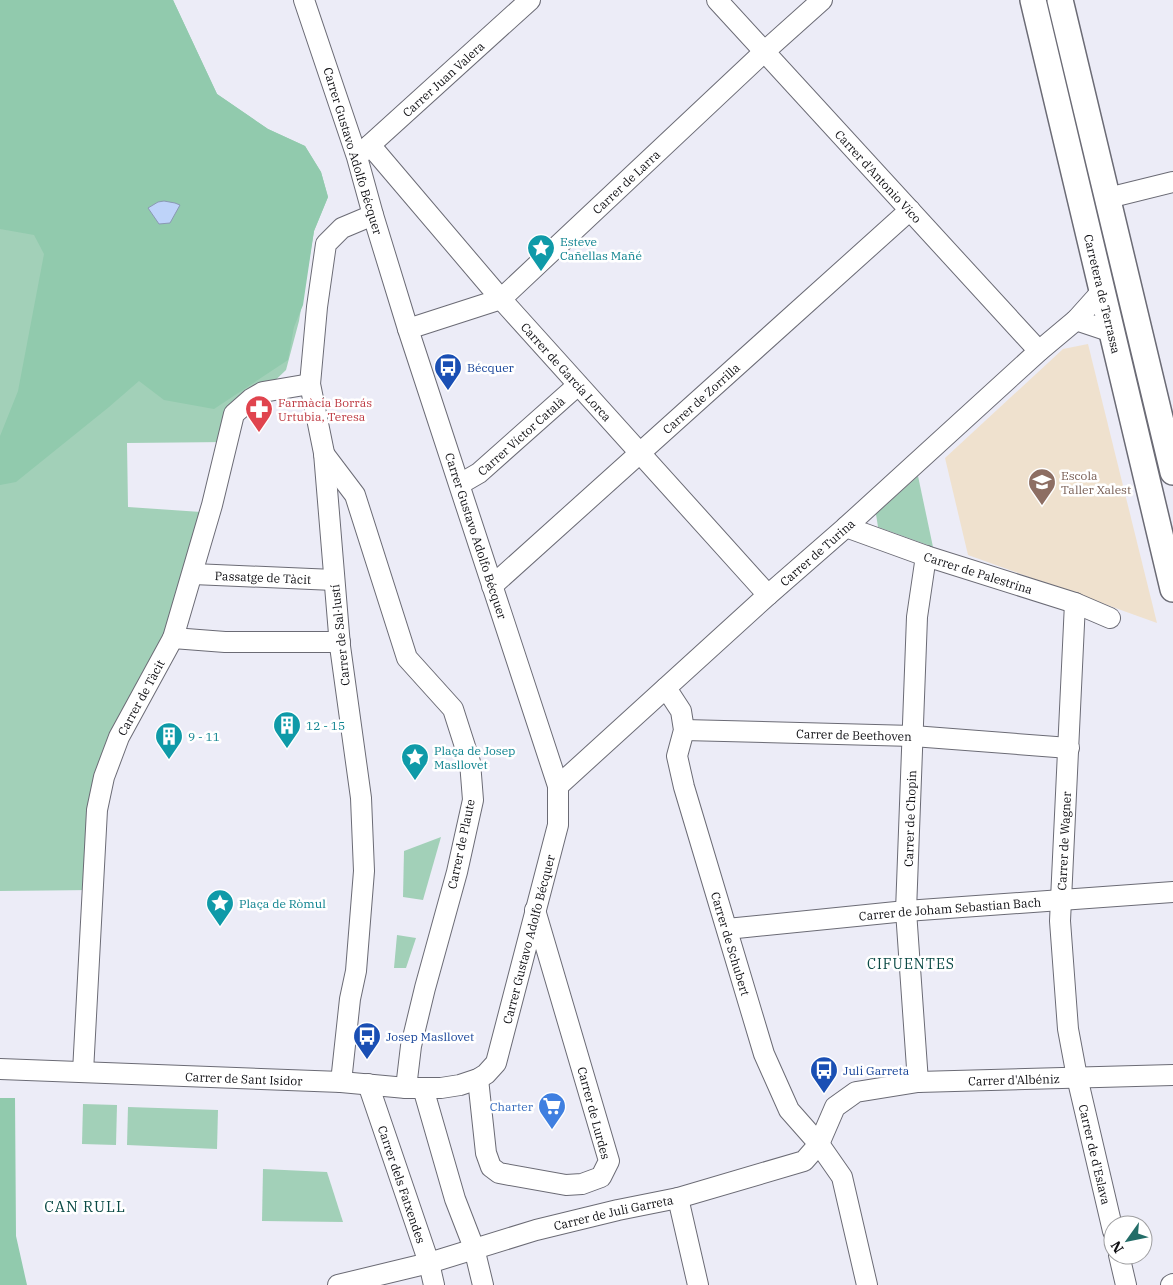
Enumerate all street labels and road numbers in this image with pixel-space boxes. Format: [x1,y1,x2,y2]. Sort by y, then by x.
street label: Carrer Juan Valera [399,38,487,120]
street label: Carrer Gustavo Adolfo Bécquer [320,66,386,237]
street label: Carrer d'Antonio Vico [832,126,925,226]
street label: Carrer de Larra [589,146,663,217]
street label: Carretera de Terrassa [1081,233,1124,356]
street label: Carrer de García Lorca [518,319,615,424]
street label: Carrer de Zorrilla [659,359,743,437]
street label: Carrer Víctor Català [474,393,568,478]
street label: Carrer Gustavo Adolfo Bécquer [442,451,510,622]
street label: Carrer de Turina [777,515,858,589]
street label: Carrer de Palestrina [922,548,1035,597]
street label: Passatge de Tàcit [214,567,311,587]
street label: Carrer de Sal·lustí [327,583,353,686]
street label: Carrer de Tàcit [114,657,167,738]
street label: Carrer de Beethoven [796,725,912,743]
street label: Carrer de Chopin [900,769,919,867]
street label: Carrer de Wagner [1054,790,1074,891]
street label: Carrer de Plaute [444,798,478,890]
street label: Carrer Gustavo Adolfo Bécquer [499,852,558,1025]
street label: Carrer de Schubert [708,890,754,997]
street label: Carrer de Joham Sebastian Bach [858,894,1042,923]
street label: Carrer de Lurdes [574,1065,614,1161]
street label: Carrer de Sant Isidor [185,1069,304,1088]
street label: Carrer d'Albéniz [968,1071,1060,1088]
street label: Carrer de d'Eslava [1076,1103,1114,1207]
street label: Carrer dels Fatxendes [375,1124,429,1245]
street label: Carrer de Juli Garreta [552,1192,675,1233]

